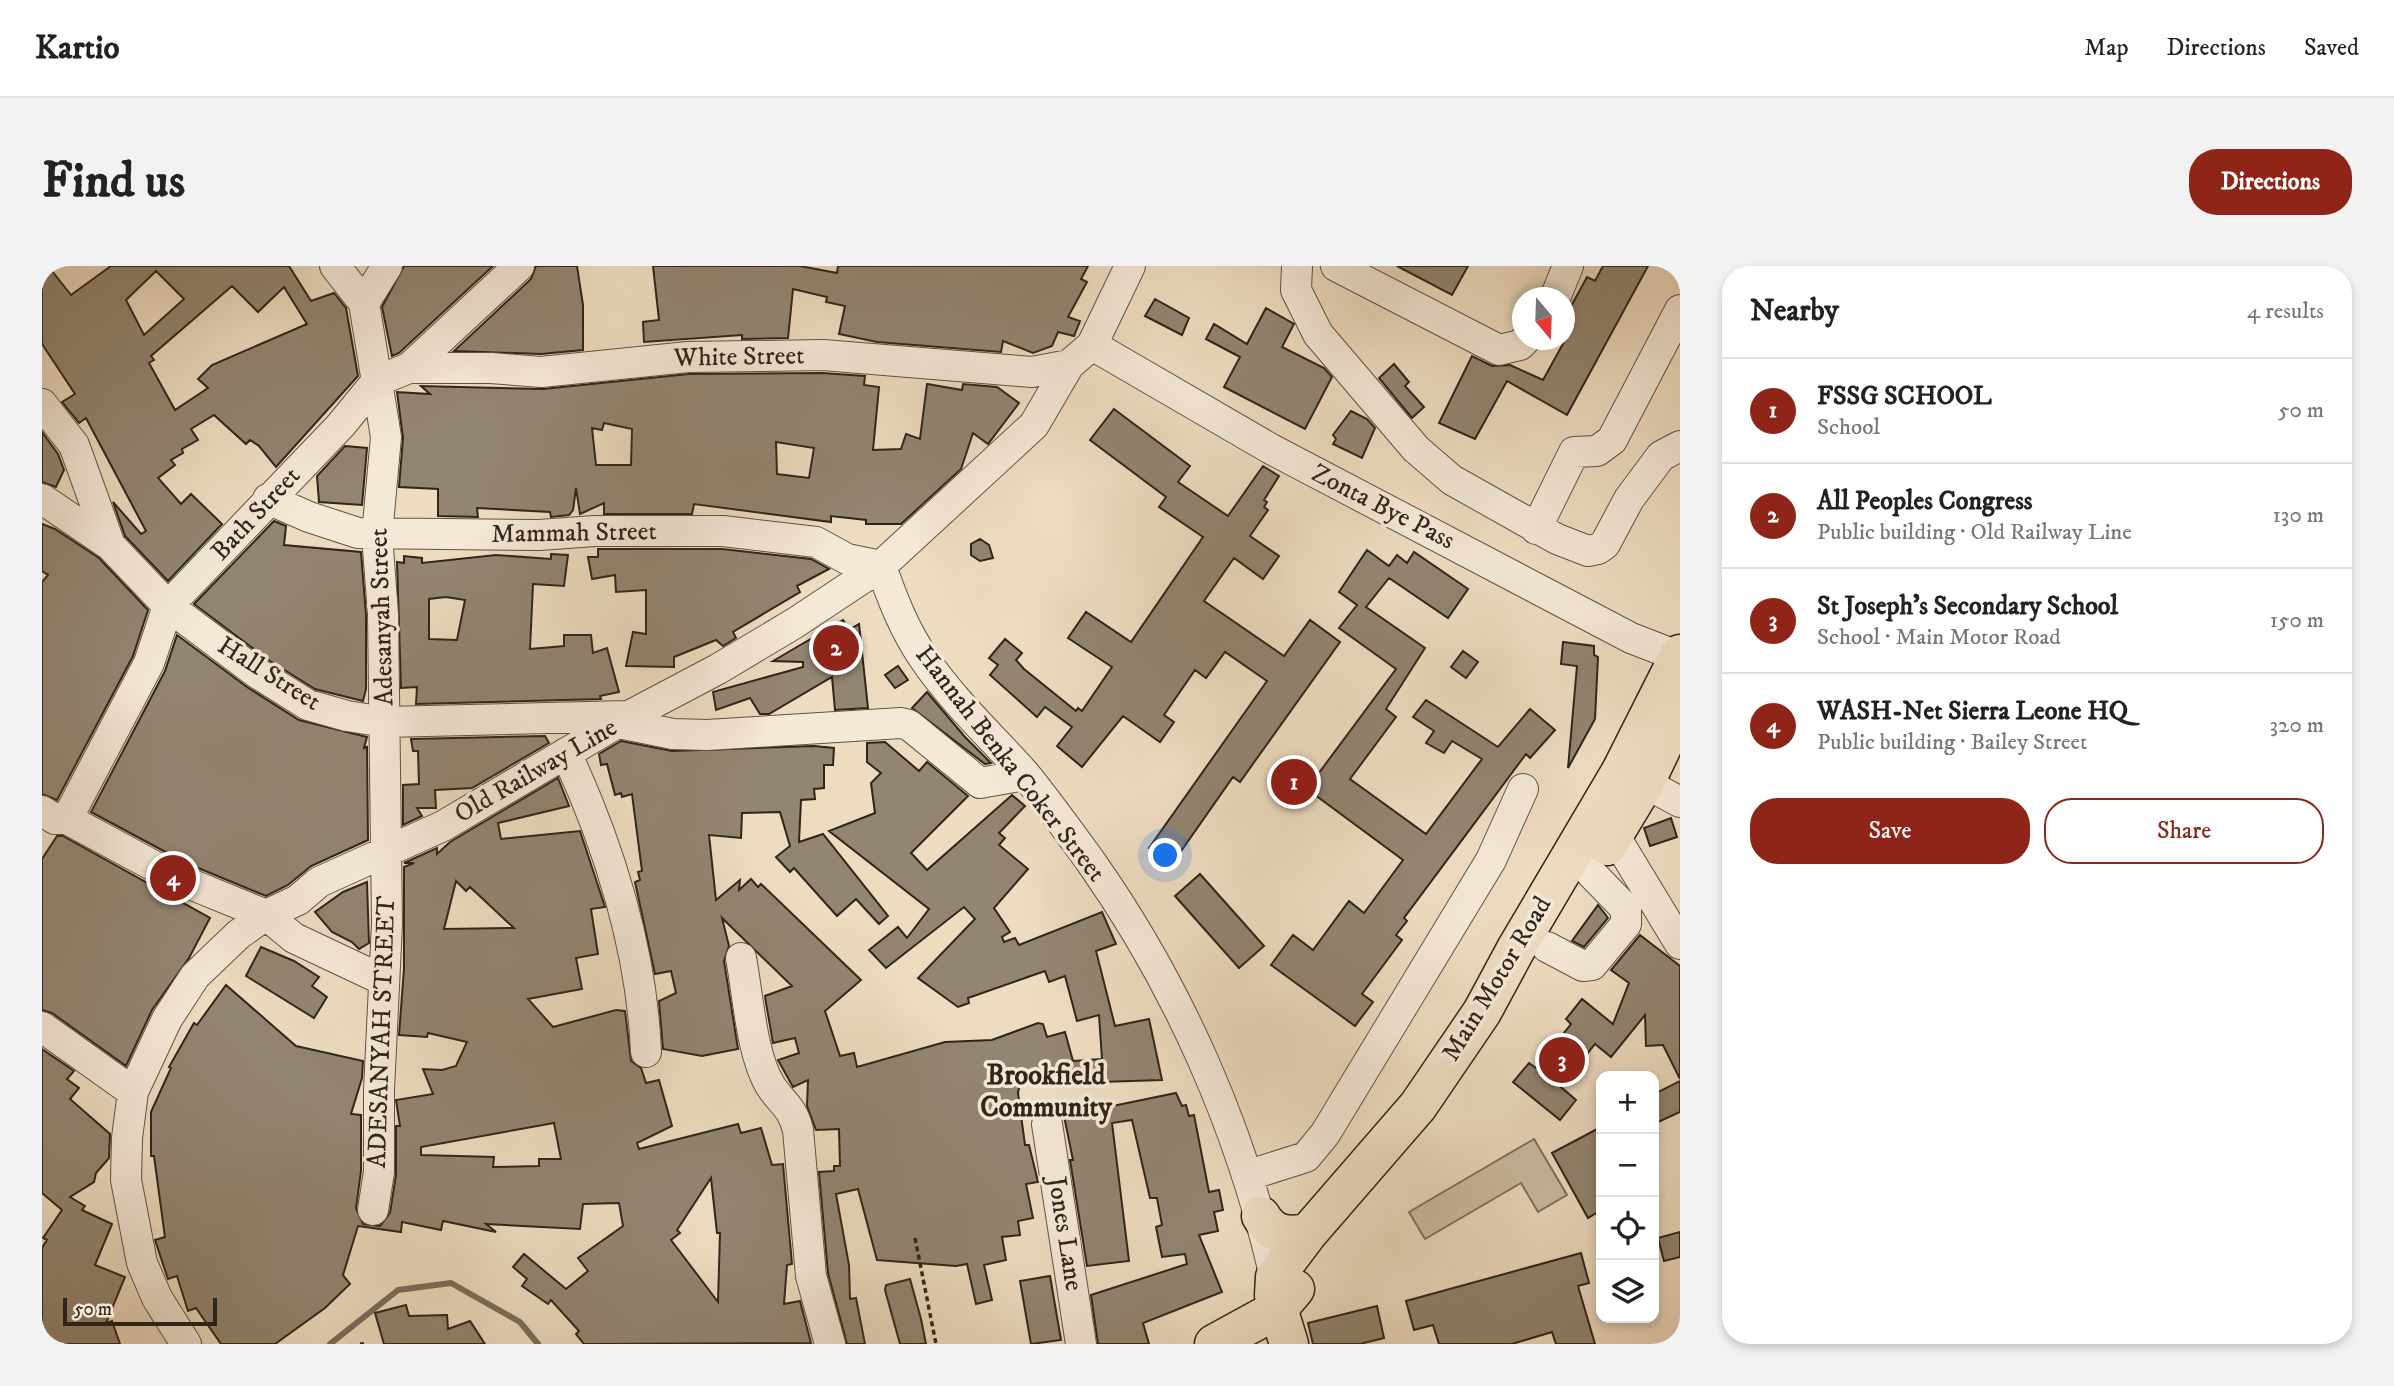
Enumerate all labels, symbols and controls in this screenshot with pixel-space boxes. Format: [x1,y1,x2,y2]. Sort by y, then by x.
text: Kartio [35,28,120,69]
text: Map [2084,33,2129,63]
text: Directions [2167,33,2266,63]
text: Saved [2304,33,2359,63]
button: Directions [2189,149,2352,215]
text: Find us [42,151,185,213]
north arrow [1512,287,1575,350]
text: Nearby [1750,293,1839,330]
text: 4 results [2247,297,2324,326]
street label: White Street [672,339,805,375]
text: FSSG SCHOOL [1817,380,1992,413]
text: 1 [1769,396,1777,425]
text: 50 m [2278,396,2324,425]
text: School [1817,413,1880,442]
street label: Zonta Bye Pass [1306,457,1460,557]
street label: Bath Street [204,460,308,568]
text: All Peoples Congress [1817,485,2033,518]
text: 2 [1767,501,1779,530]
text: 130 m [2272,501,2324,530]
street label: Mammah Street [491,515,657,551]
text: Public building · Old Railway Line [1817,518,2132,547]
street label: Adesanyah Street [362,528,402,706]
text: St Joseph's Secondary School [1817,590,2118,623]
text: 3 [1769,606,1777,635]
text: 150 m [2270,606,2324,635]
pin: 2 [813,622,859,674]
text: School · Main Motor Road [1817,623,2061,652]
street label: Hall Street [211,629,327,719]
street label: Hannah Benka Coker Street [908,639,1112,889]
text: WASH-Net Sierra Leone HQ [1817,695,2128,728]
street label: Old Railway Line [449,711,623,831]
text: 4 [1766,711,1780,740]
text: 320 m [2270,711,2324,740]
text: Public building · Bailey Street [1817,728,2087,757]
pin: 1 [1271,756,1317,808]
button: Save [1750,798,2030,864]
button: Share [2044,798,2324,864]
your location [1148,838,1182,872]
pin: 4 [150,852,196,904]
street label: Main Motor Road [1435,890,1559,1068]
street label: ADESANYAH STREET [361,895,403,1169]
pin: 3 [1539,1034,1585,1086]
district label: Brookfield Community [980,1058,1113,1125]
map controls [1596,1071,1659,1323]
button: + [1596,1071,1659,1134]
button: − [1596,1134,1659,1197]
street label: Jones Lane [1039,1173,1090,1293]
button: locate [1596,1197,1659,1260]
button: layers [1596,1260,1659,1323]
scale bar [63,1295,217,1327]
text: 50 m [74,1298,112,1321]

